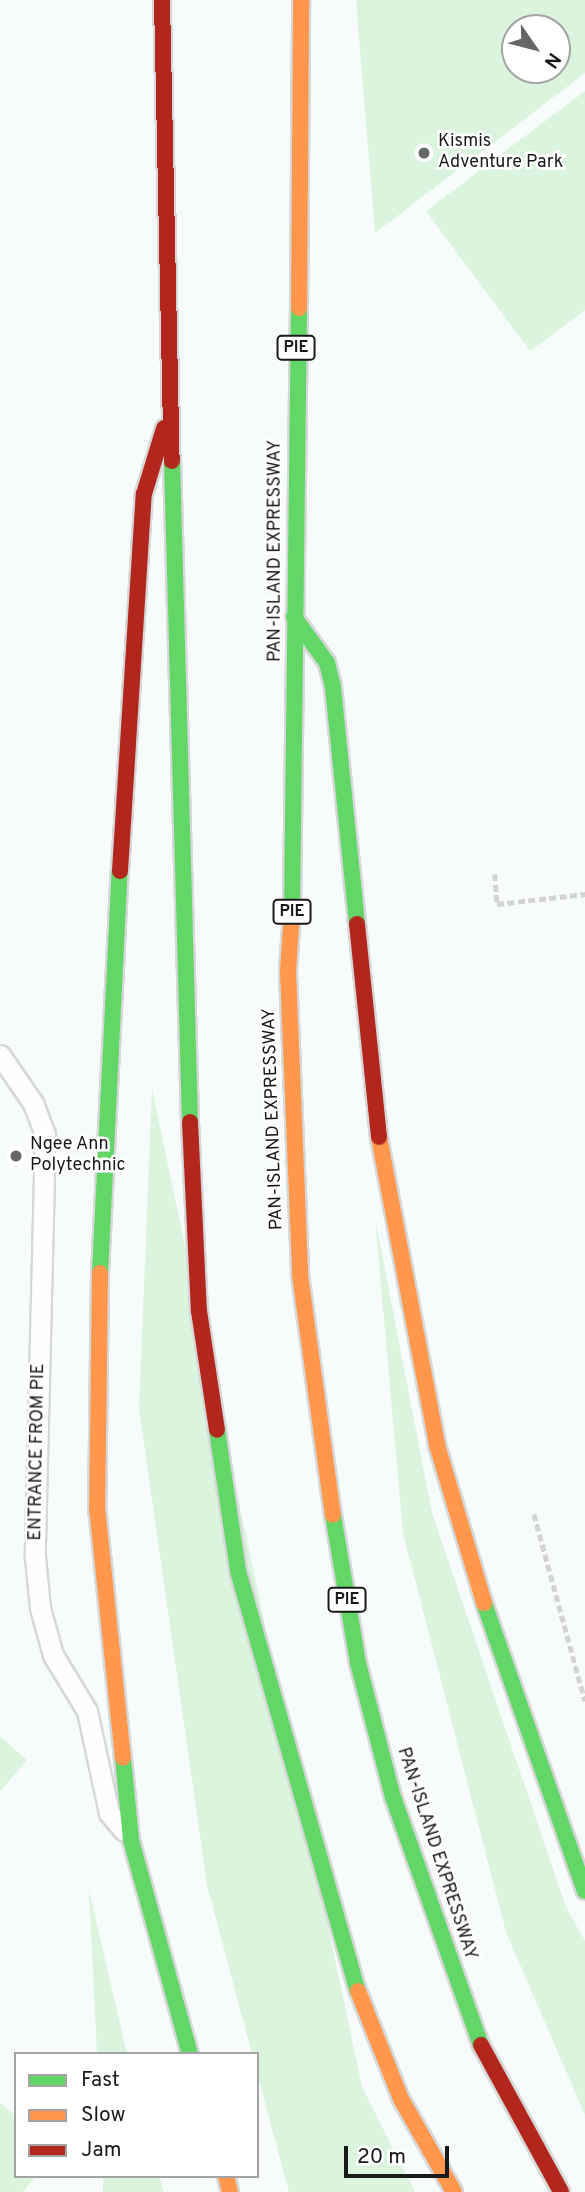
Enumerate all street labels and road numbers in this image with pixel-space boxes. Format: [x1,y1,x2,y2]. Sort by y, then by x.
road number: PIE [275,336,317,360]
street label: PAN-ISLAND EXPRESSWAY [265,440,287,662]
road number: PIE [271,900,313,924]
street label: PAN-ISLAND EXPRESSWAY [259,1008,289,1230]
street label: ENTRANCE FROM PIE [26,1363,50,1541]
road number: PIE [326,1588,368,1612]
street label: PAN-ISLAND EXPRESSWAY [391,1745,481,1963]

